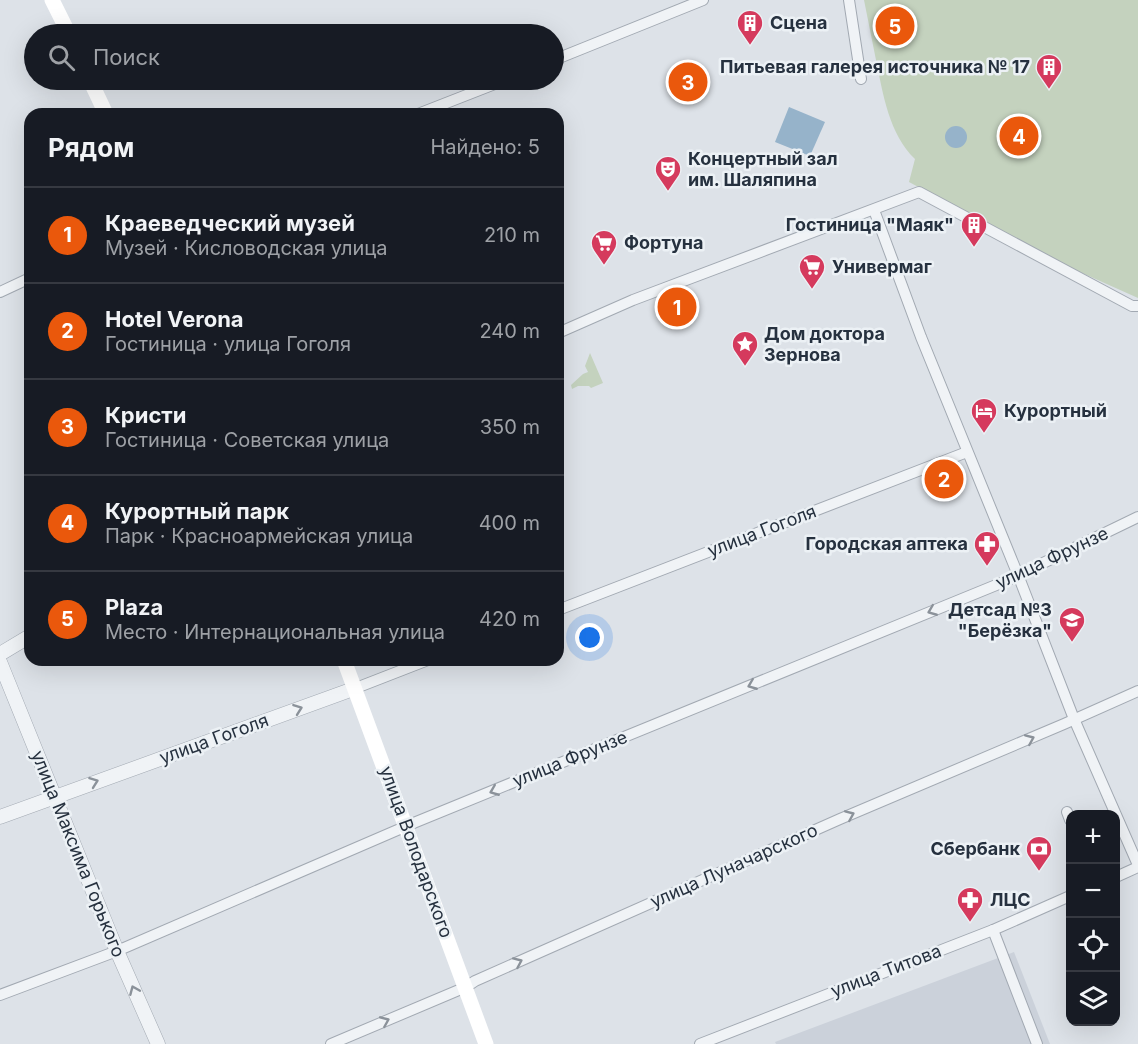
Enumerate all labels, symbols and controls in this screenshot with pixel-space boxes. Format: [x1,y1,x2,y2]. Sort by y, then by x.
pin: 5 [876,3,914,48]
building icon: Сцена [735,8,765,46]
place label: Сцена [770,12,828,33]
search box [24,24,564,90]
icon: search [45,41,78,74]
text: Поиск [93,44,160,70]
building icon: Питьевая галерея источника № 17 [1034,52,1064,90]
place label: Питьевая галерея источника № 17 [720,56,1030,77]
pin: 3 [668,60,708,104]
pin: 4 [1000,114,1038,158]
text: Рядом [48,132,134,163]
text: Найдено: 5 [430,135,540,159]
place label: Концертный зал им. Шаляпина [688,148,838,190]
theatre icon: Концертный зал им. Шаляпина [653,154,683,192]
text: Краеведческий музей [105,210,355,236]
building icon: Гостиница "Маяк" [959,210,989,248]
place label: Гостиница "Маяк" [786,214,954,235]
text: 1 [63,223,72,247]
text: 210 m [484,223,540,247]
supermarket icon: Фортуна [589,228,619,266]
place label: Фортуна [624,232,703,253]
text: Музей · Кисловодская улица [105,236,387,260]
supermarket icon: Универмаг [797,252,827,290]
place label: Универмаг [832,256,932,277]
pin: 1 [658,284,696,330]
text: Hotel Verona [105,306,244,332]
text: 2 [61,319,74,343]
text: 240 m [479,319,540,343]
place label: Дом доктора Зернова [764,323,885,365]
place icon: Дом доктора Зернова [730,329,760,367]
text: Гостиница · улица Гоголя [105,332,351,356]
hotel icon: Курортный [969,396,999,434]
place label: Курортный [1004,400,1107,421]
text: Кристи [105,402,186,428]
text: 3 [61,415,74,439]
text: 350 m [480,415,540,439]
text: Гостиница · Советская улица [105,428,389,452]
pin: 2 [924,456,964,502]
text: Курортный парк [105,498,289,524]
street label: улица Гоголя [705,500,819,561]
text: 4 [61,511,74,535]
text: 400 m [479,511,540,535]
street label: улица Фрунзе [992,522,1111,593]
text: Парк · Красноармейская улица [105,524,413,548]
pharmacy icon: Городская аптека [972,529,1002,567]
place label: Городская аптека [805,533,968,554]
text: Plaza [105,594,163,620]
place label: Детсад №3 "Берёзка" [948,599,1052,641]
one-way arrow [928,604,939,616]
school or university icon: Детсад №3 "Берёзка" [1057,605,1087,643]
text: 5 [61,607,74,631]
text: 420 m [479,607,540,631]
text: Место · Интернациональная улица [105,620,445,644]
your location [575,623,604,652]
one-way arrow [747,678,758,690]
one-way arrow [292,703,302,716]
street label: улица Гоголя [156,709,271,768]
street label: улица Фрунзе [509,726,630,791]
one-way arrow [1023,734,1034,746]
street label: улица Максима Горького [27,747,130,960]
street label: улица Володарского [376,763,457,941]
one-way arrow [89,777,99,790]
one-way arrow [489,784,500,796]
one-way arrow [844,810,855,822]
map controls [1066,810,1120,1026]
button: + [1066,810,1120,864]
street label: улица Луначарского [647,819,821,912]
bank icon: Сбербанк [1024,834,1054,872]
place label: Сбербанк [930,838,1020,859]
button: − [1066,864,1120,918]
pharmacy icon: ЛЦС [955,885,985,923]
place label: ЛЦС [990,889,1031,910]
button: locate [1066,918,1120,972]
street label: улица Титова [828,940,944,1001]
one-way arrow [512,957,523,969]
button: layers [1066,972,1120,1026]
one-way arrow [130,986,142,997]
one-way arrow [378,1016,389,1028]

